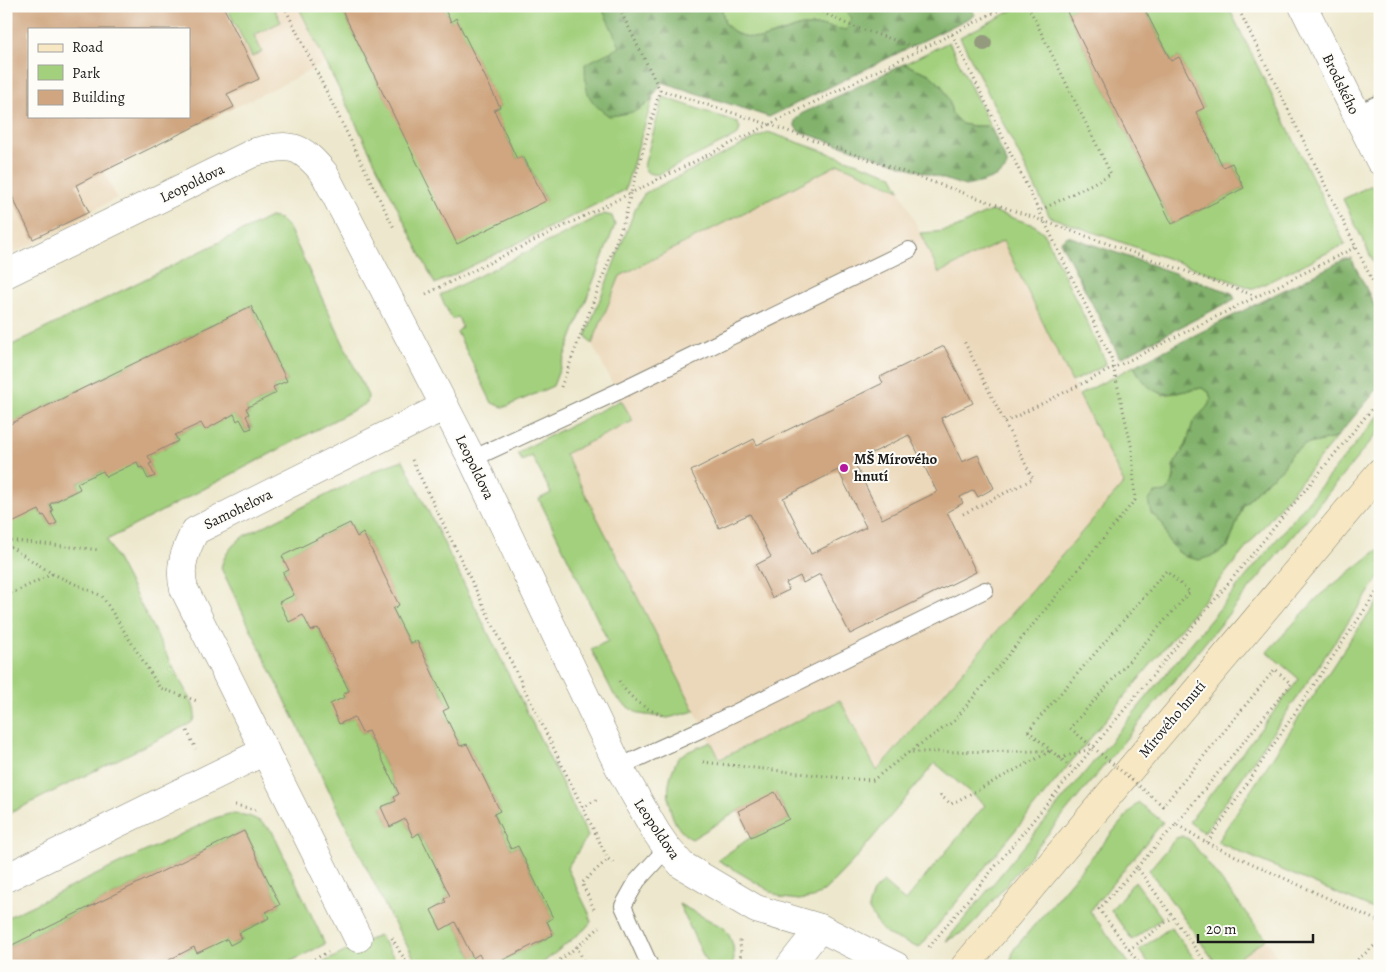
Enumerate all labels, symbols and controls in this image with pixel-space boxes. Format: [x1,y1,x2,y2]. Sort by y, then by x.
legend [28,28,190,118]
text: Road [72,37,104,57]
street label: Brodského [1318,50,1364,118]
text: Park [72,63,101,83]
text: Building [72,87,125,107]
street label: Leopoldova [156,159,228,207]
street label: Leopoldova [451,431,499,503]
place label: MŠ Mírového hnutí [854,449,938,486]
marker: MŠ Mírového hnutí [838,462,850,474]
street label: Samohelova [201,484,275,534]
street label: Mírového hnutí [1134,676,1210,762]
street label: Leopoldova [629,795,685,863]
scale bar [1198,912,1314,944]
text: 20 m [1206,919,1237,939]

